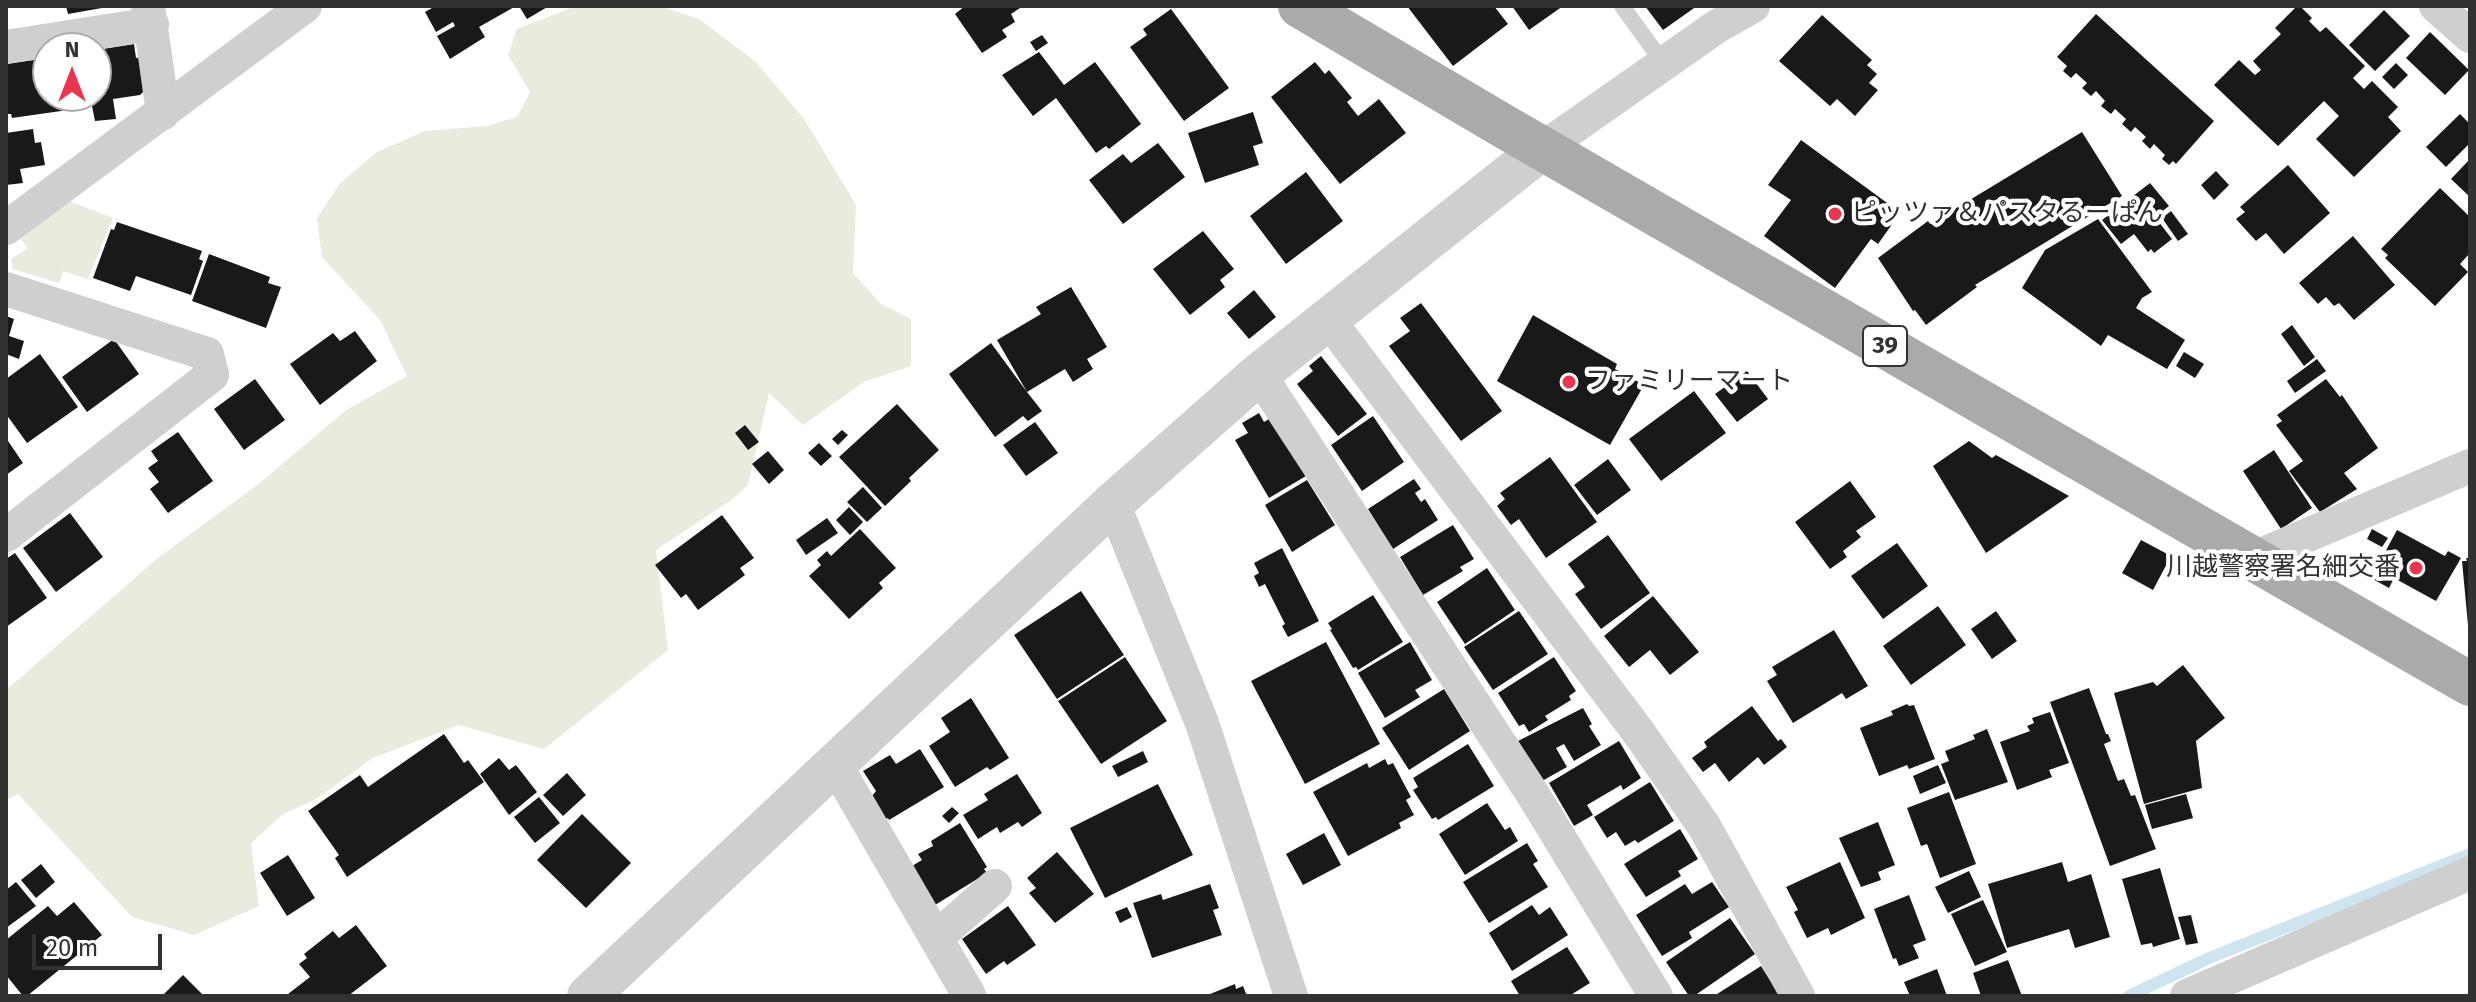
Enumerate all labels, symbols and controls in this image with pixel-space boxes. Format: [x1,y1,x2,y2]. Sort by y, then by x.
north arrow [32,32,112,112]
text: N [65,36,79,63]
place label: ピッツァ＆パスタるーぱん [1851,198,2163,230]
marker: ピッツァ＆パスタるーぱん [1826,205,1844,223]
road number: 39 [1863,326,1907,366]
place label: ファミリーマート [1585,366,1793,398]
marker: ファミリーマート [1560,373,1578,391]
place label: 川越警察署名細交番 [2166,552,2400,584]
marker: 川越警察署名細交番 [2407,559,2425,577]
scale bar [36,918,166,968]
text: 20 m [46,934,98,962]

